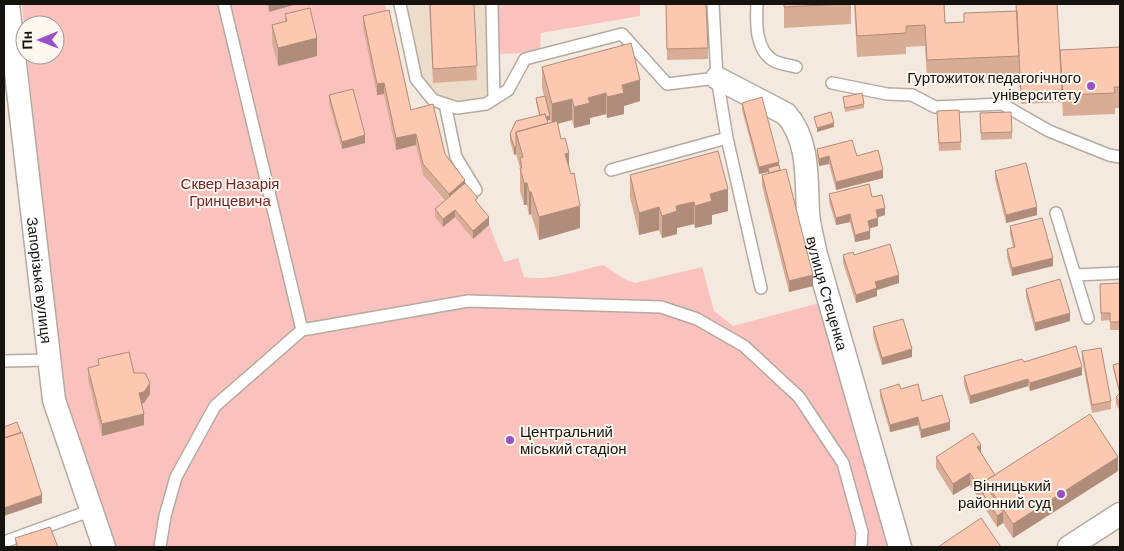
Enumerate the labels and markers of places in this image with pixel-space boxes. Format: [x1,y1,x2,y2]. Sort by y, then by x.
place label: Гуртожиток педагогічного університету [907,68,1081,103]
marker: Гуртожиток педагогічного університету [1085,80,1097,92]
place label: Центральний міський стадіон [520,422,627,457]
marker: Центральний міський стадіон [504,434,516,446]
place label: Вінницький районний суд [958,476,1051,511]
marker: Вінницький районний суд [1055,488,1067,500]

